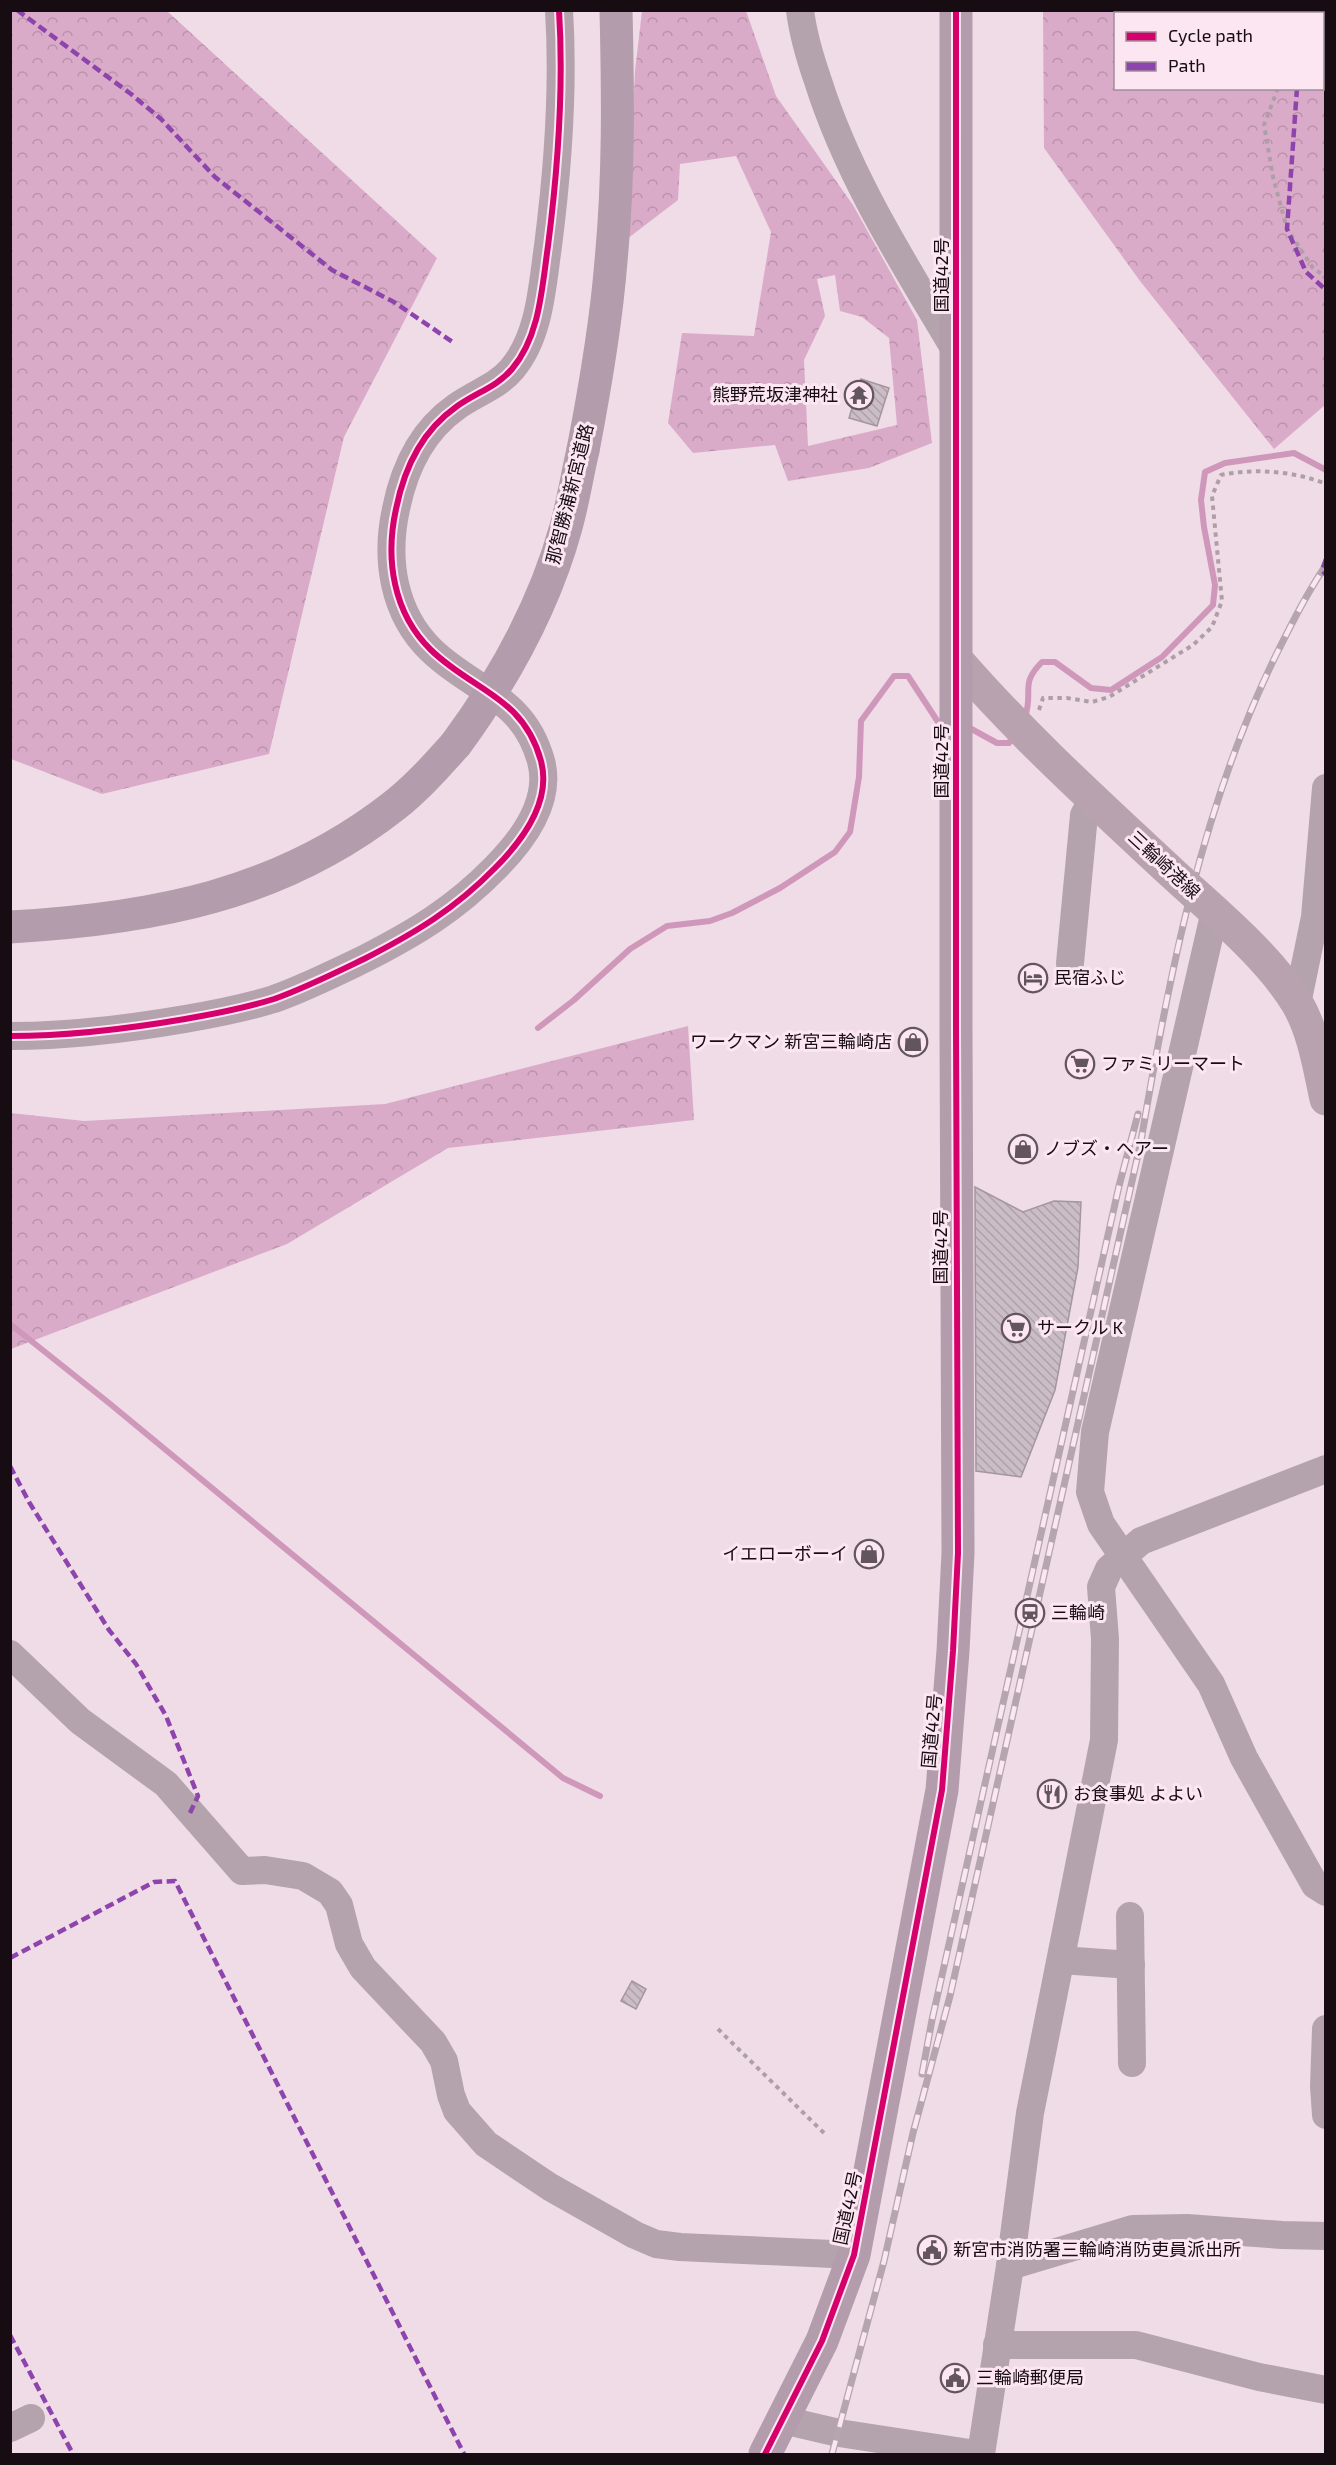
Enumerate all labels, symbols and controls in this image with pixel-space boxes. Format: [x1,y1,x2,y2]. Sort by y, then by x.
legend [1114,12,1324,90]
text: Cycle path [1168,24,1253,46]
text: Path [1168,54,1206,76]
street label: 国道42号 [930,237,952,313]
temple icon: 熊野荒坂津神社 [843,379,875,411]
place label: 熊野荒坂津神社 [712,383,838,405]
street label: 那智勝浦新宮道路 [541,421,597,566]
street label: 国道42号 [930,723,952,799]
street label: 三輪崎港線 [1124,826,1205,903]
hotel icon: 民宿ふじ [1017,962,1049,994]
place label: 民宿ふじ [1054,966,1126,988]
shop icon: ワークマン 新宮三輪崎店 [897,1026,929,1058]
place label: ワークマン 新宮三輪崎店 [690,1030,892,1052]
supermarket icon: ファミリーマート [1064,1048,1096,1080]
place label: ファミリーマート [1101,1052,1245,1074]
shop icon: ノブズ・ヘアー [1007,1133,1039,1165]
place label: ノブズ・ヘアー [1044,1137,1169,1159]
street label: 国道42号 [929,1209,951,1285]
supermarket icon: サークル K [1000,1312,1032,1344]
place label: サークル K [1037,1316,1123,1338]
shop icon: イエローボーイ [853,1538,885,1570]
place label: イエローボーイ [722,1542,848,1564]
station icon: 三輪崎 [1014,1597,1046,1629]
place label: 三輪崎 [1051,1601,1105,1623]
street label: 国道42号 [917,1693,945,1769]
restaurant icon: お食事処 よよい [1036,1778,1068,1810]
place label: お食事処 よよい [1073,1782,1203,1804]
street label: 国道42号 [828,2169,866,2247]
public building icon: 新宮市消防署三輪崎消防吏員派出所 [916,2234,948,2266]
place label: 新宮市消防署三輪崎消防吏員派出所 [953,2238,1241,2260]
public building icon: 三輪崎郵便局 [939,2362,971,2394]
place label: 三輪崎郵便局 [976,2366,1084,2388]

